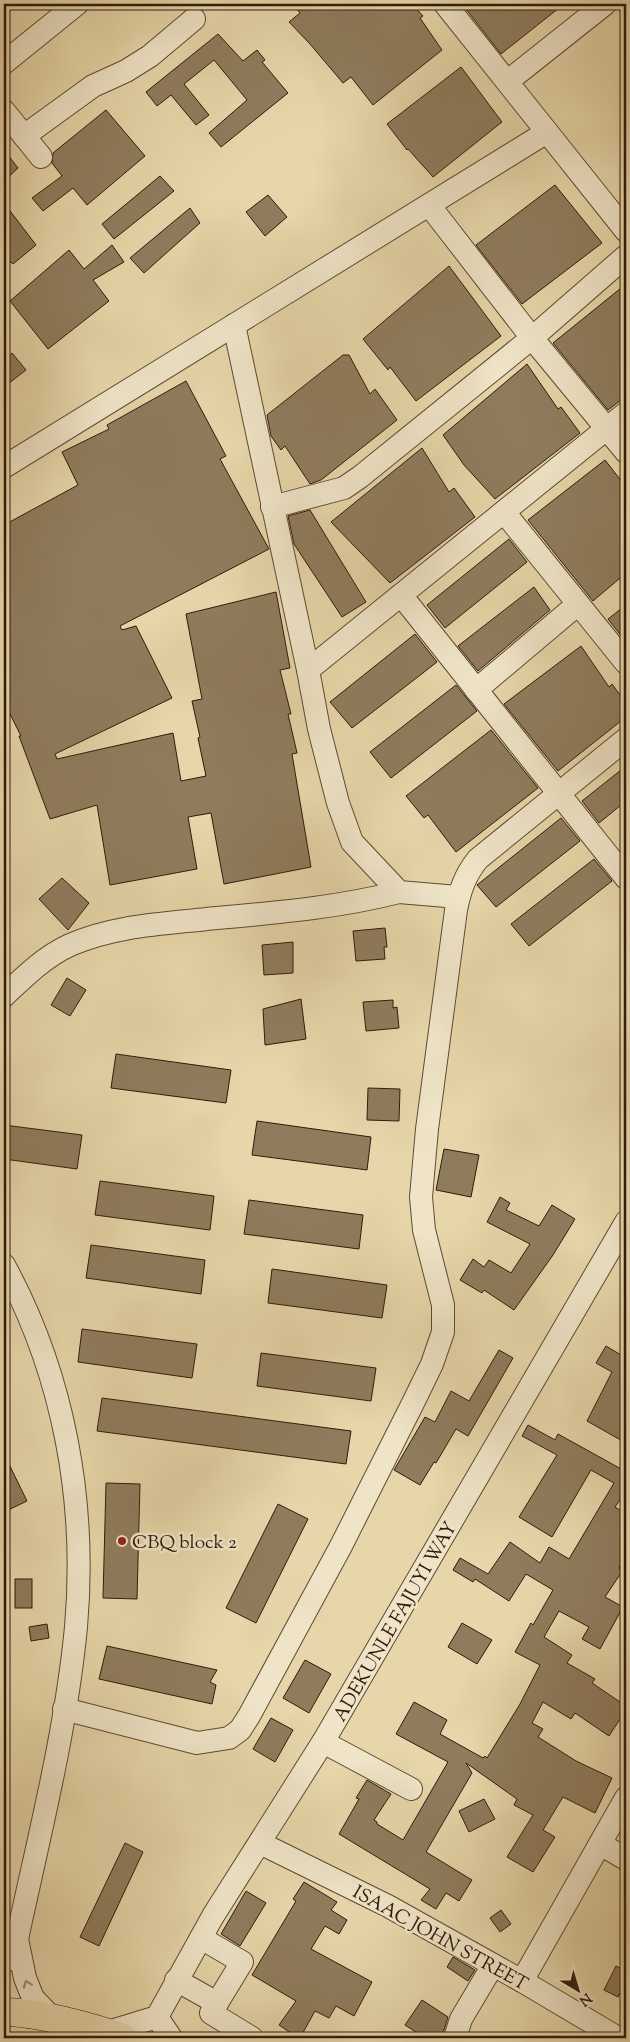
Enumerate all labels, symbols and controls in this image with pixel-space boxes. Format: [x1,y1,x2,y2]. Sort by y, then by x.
street label: ADEKUNLE FAJUYI WAY [328,1517,465,1727]
place label: CBQ block 2 [132,1530,237,1557]
marker: CBQ block 2 [116,1535,128,1547]
street label: ISAAC JOHN STREET [347,1880,532,1999]
north arrow [552,1964,602,2014]
one-way arrow [23,1980,33,1989]
text: N [574,1987,595,2010]

